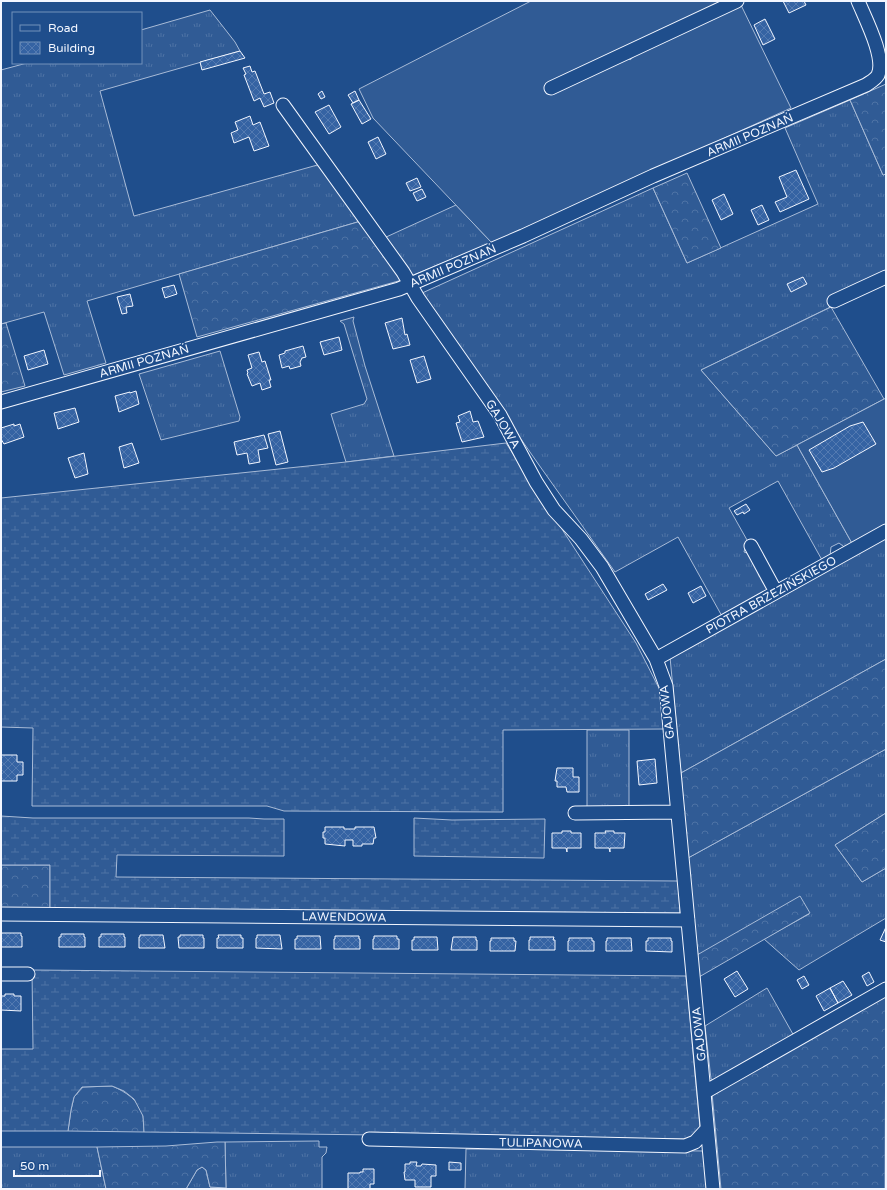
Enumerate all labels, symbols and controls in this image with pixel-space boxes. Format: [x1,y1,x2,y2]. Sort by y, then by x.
legend [12,12,142,64]
text: Road [48,21,78,35]
text: Building [48,41,95,55]
street label: ARMII POZNAŃ [705,110,795,160]
street label: ARMII POZNAŃ [408,241,498,291]
street label: ARMII POZNAŃ [97,341,191,381]
street label: GAJOWA [483,397,523,451]
street label: PIOTRA BRZEZIŃSKIEGO [703,553,839,637]
street label: GAJOWA [657,684,677,740]
street label: LAWENDOWA [301,909,387,925]
street label: GAJOWA [689,1006,709,1062]
street label: TULIPANOWA [499,1135,583,1151]
scale bar [14,1152,100,1178]
text: 50 m [20,1159,49,1173]

